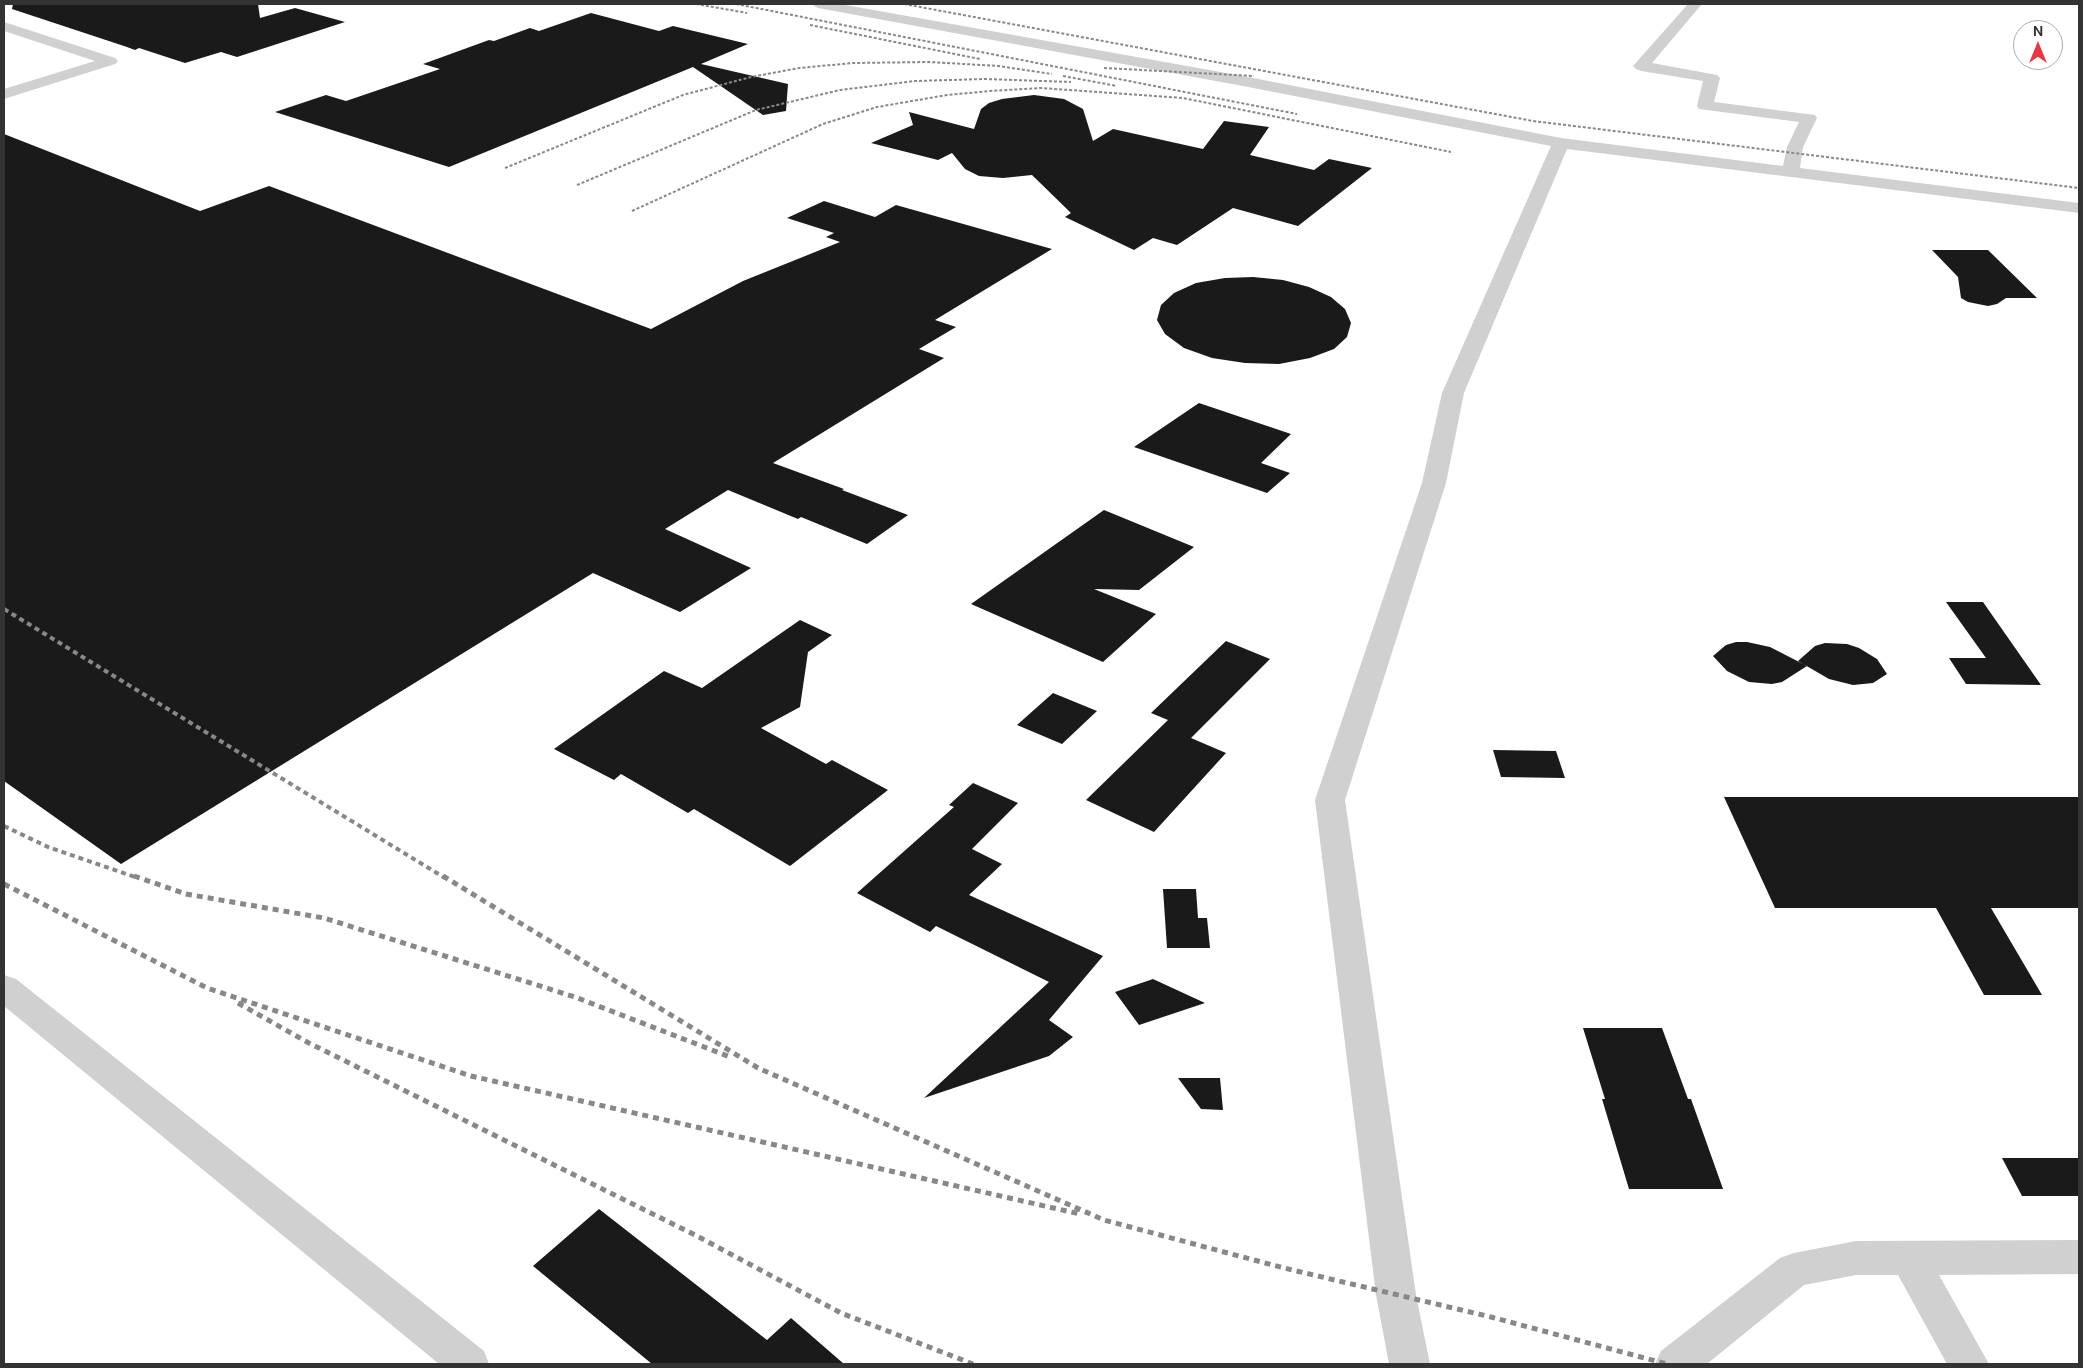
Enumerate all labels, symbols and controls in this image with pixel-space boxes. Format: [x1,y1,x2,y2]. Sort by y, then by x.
north arrow [2013,20,2063,70]
text: N [2033,22,2043,40]

